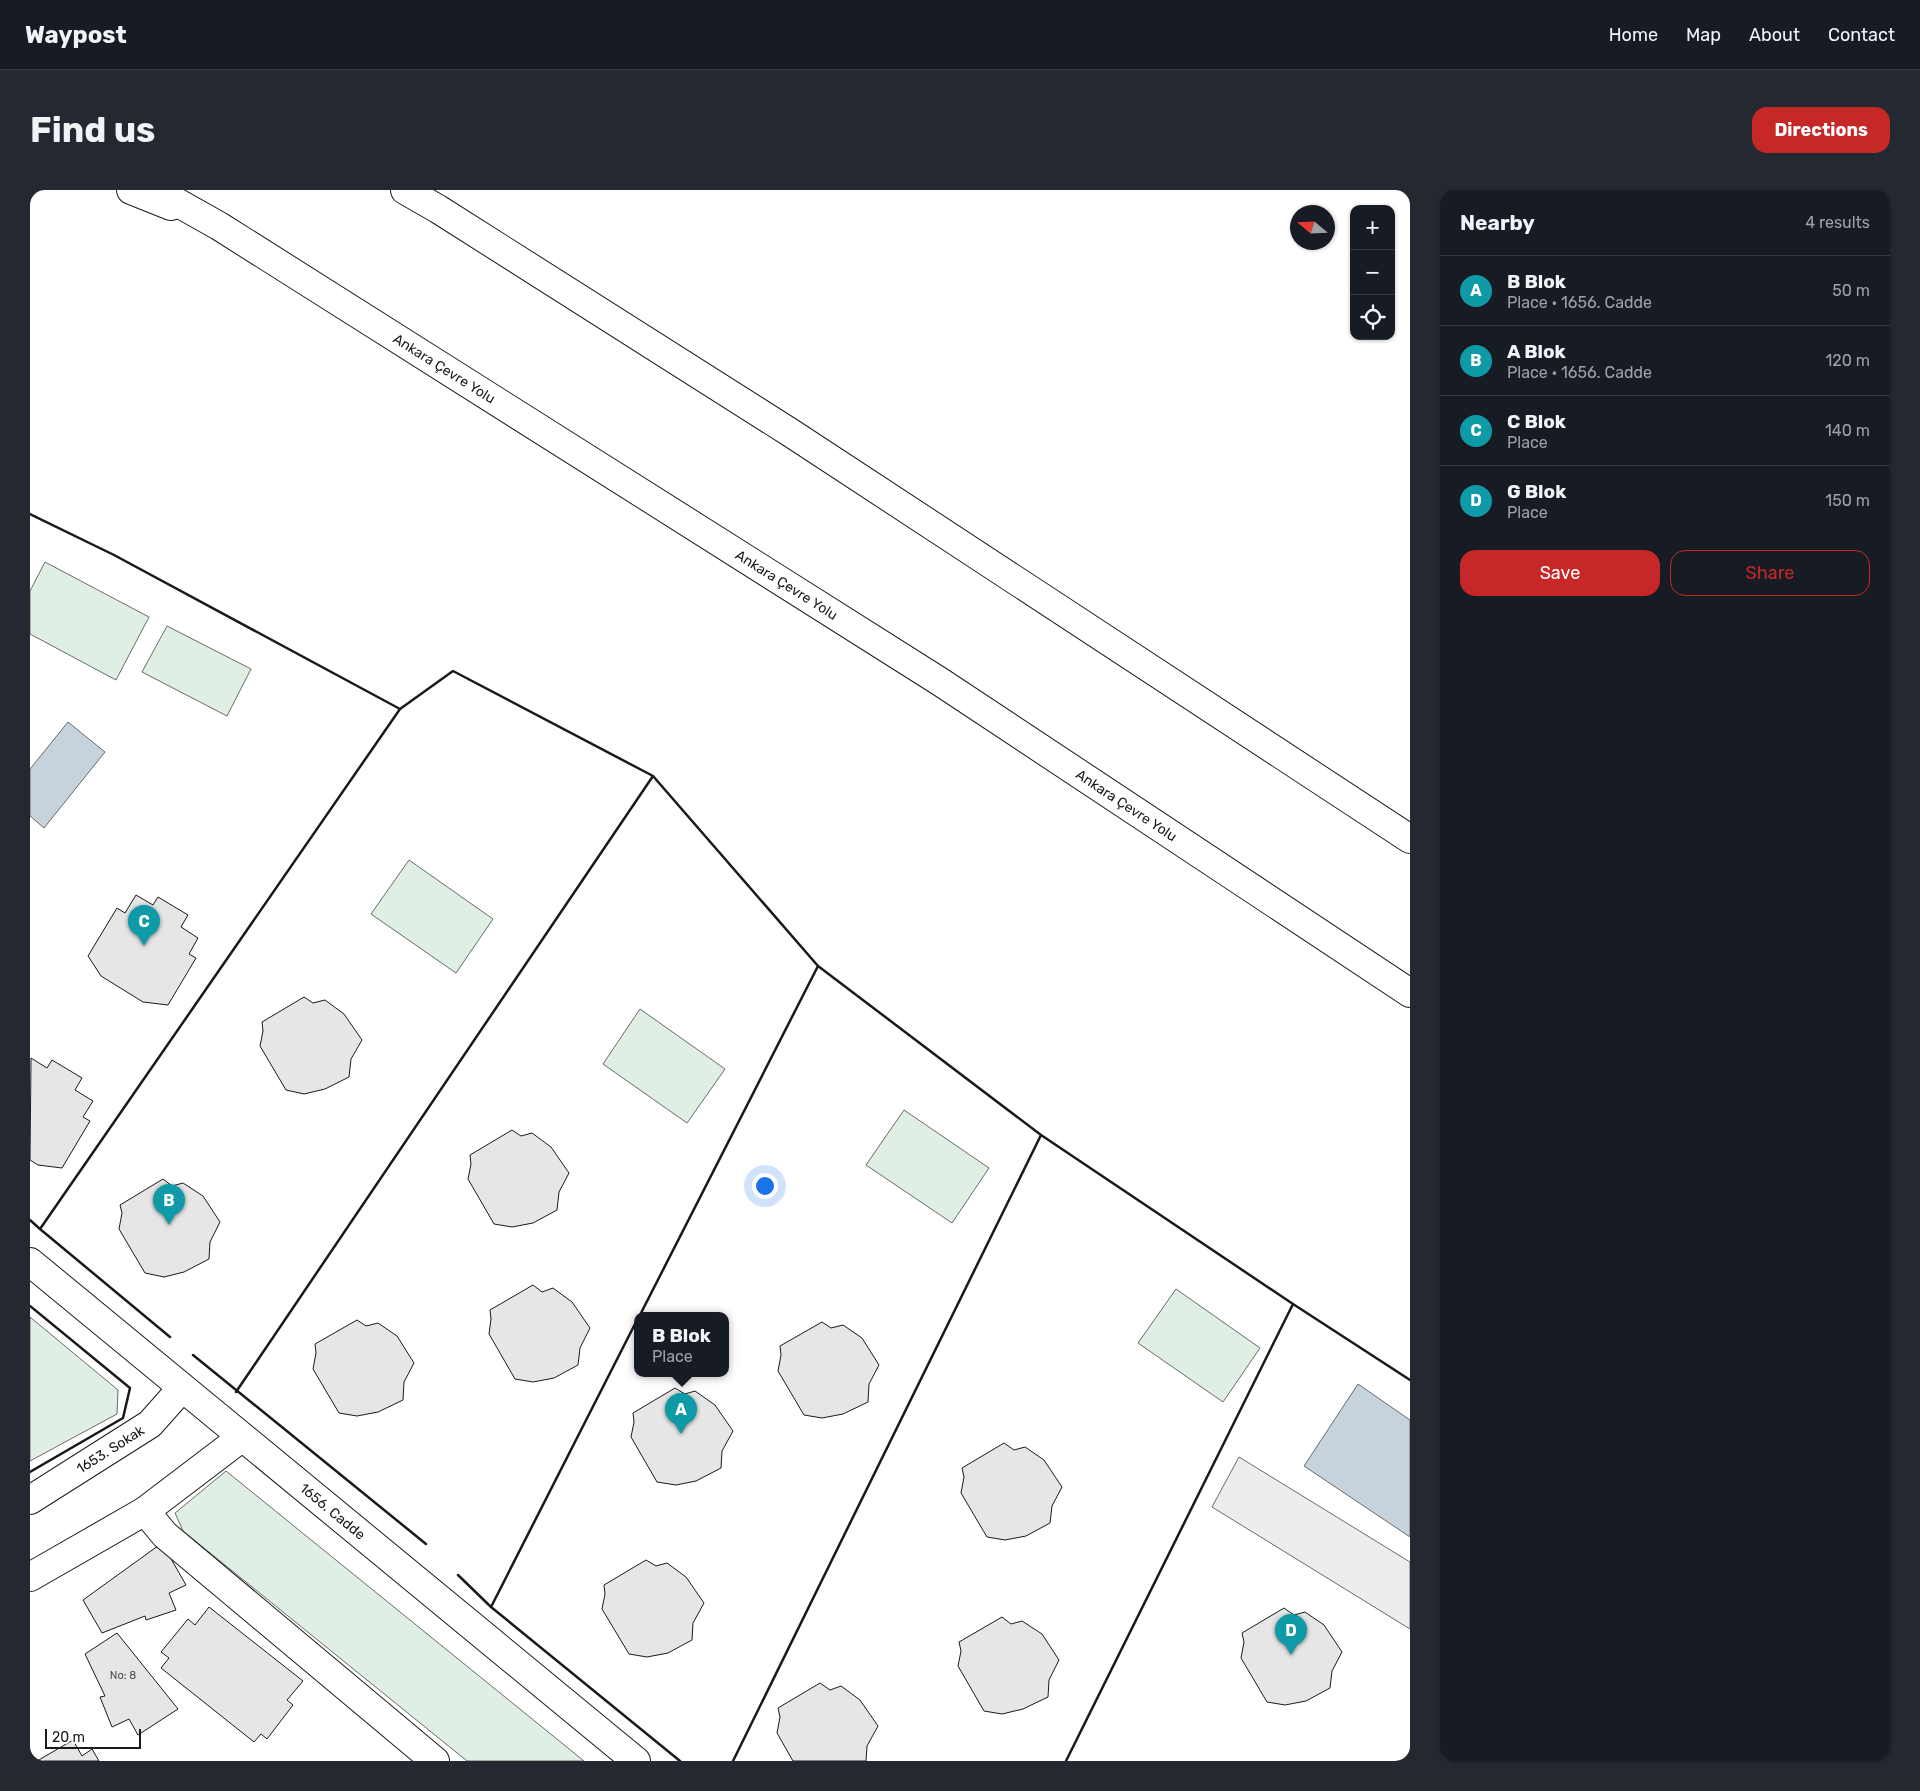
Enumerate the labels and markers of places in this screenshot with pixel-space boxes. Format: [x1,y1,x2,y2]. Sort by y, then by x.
pin: C [128,905,160,946]
pin: B [153,1184,185,1225]
pin: A [665,1393,697,1434]
pin: D [1275,1614,1307,1655]

